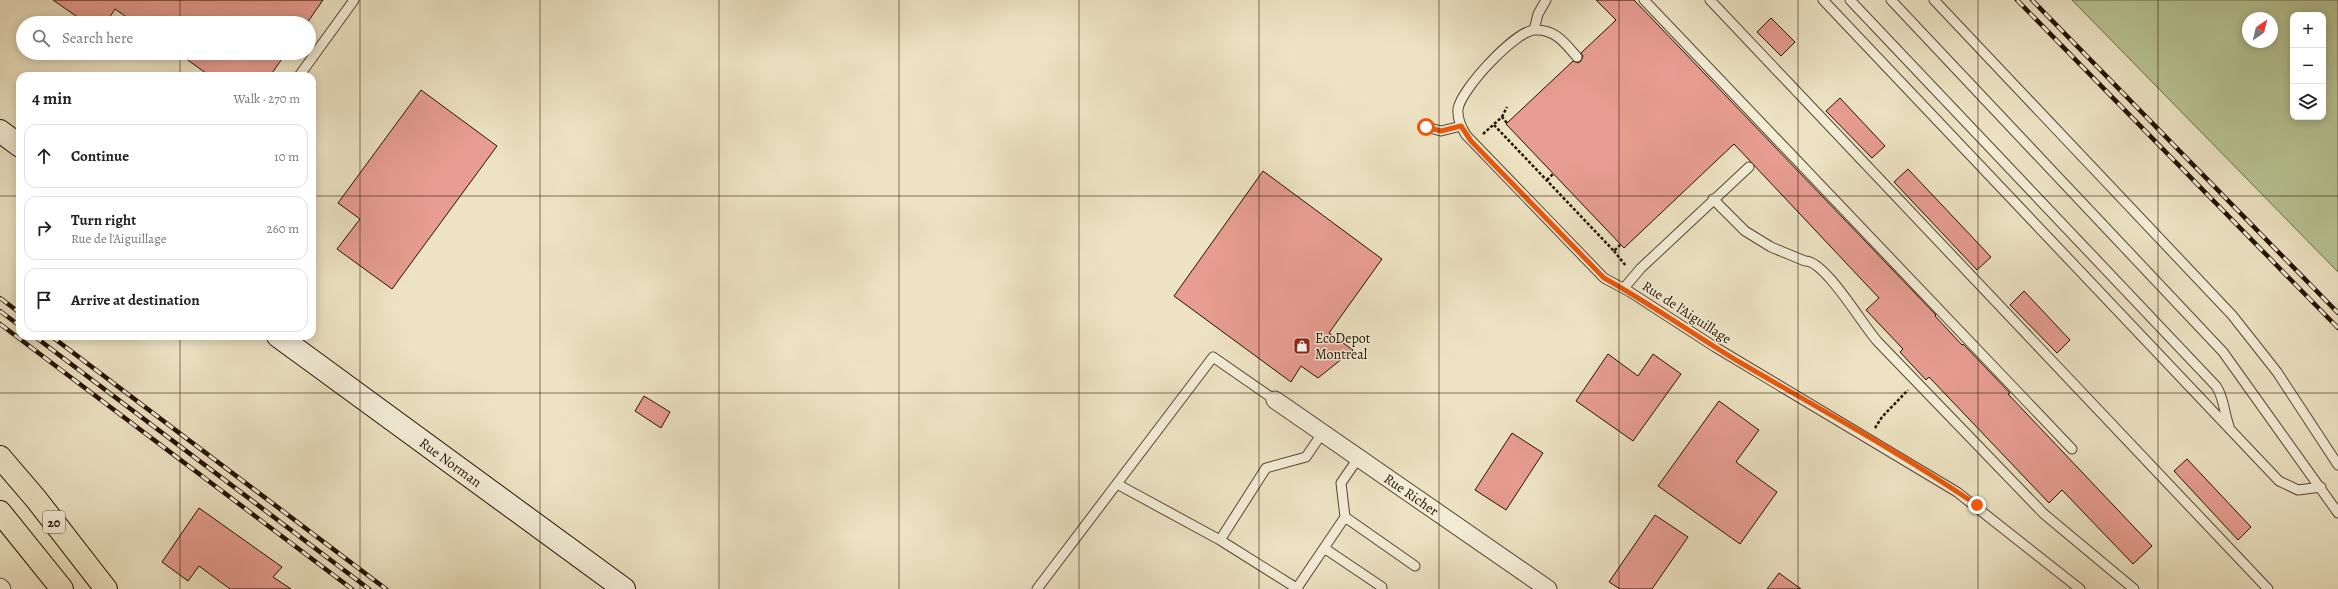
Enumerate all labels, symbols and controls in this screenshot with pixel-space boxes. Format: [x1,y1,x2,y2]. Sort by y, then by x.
north arrow [2242,12,2278,48]
map controls [2290,12,2326,120]
button: + [2290,12,2326,48]
search box [16,16,316,60]
icon: search [30,27,52,49]
text: Search here [62,28,133,48]
button: − [2290,48,2326,84]
button: layers [2290,84,2326,120]
text: 4 min [32,87,72,110]
text: Walk · 270 m [234,90,300,107]
route start [1417,118,1435,136]
icon: ahead [33,145,55,167]
text: Continue [71,146,129,166]
text: 10 m [274,148,299,165]
text: Turn right [71,210,136,230]
icon: right [33,217,55,239]
text: 260 m [266,220,299,237]
text: Rue de l'Aiguillage [71,230,166,247]
street label: Rue de l'Aiguillage [1638,276,1735,348]
icon: arrive [33,289,55,311]
text: Arrive at destination [71,290,200,310]
place label: EcoDepot Montreal [1315,329,1371,364]
shop icon: EcoDepot Montreal [1292,336,1312,356]
street label: Rue Norman [415,434,486,492]
street label: Rue Richer [1380,469,1443,521]
route end [1968,496,1986,514]
road number: 20 [43,511,65,533]

